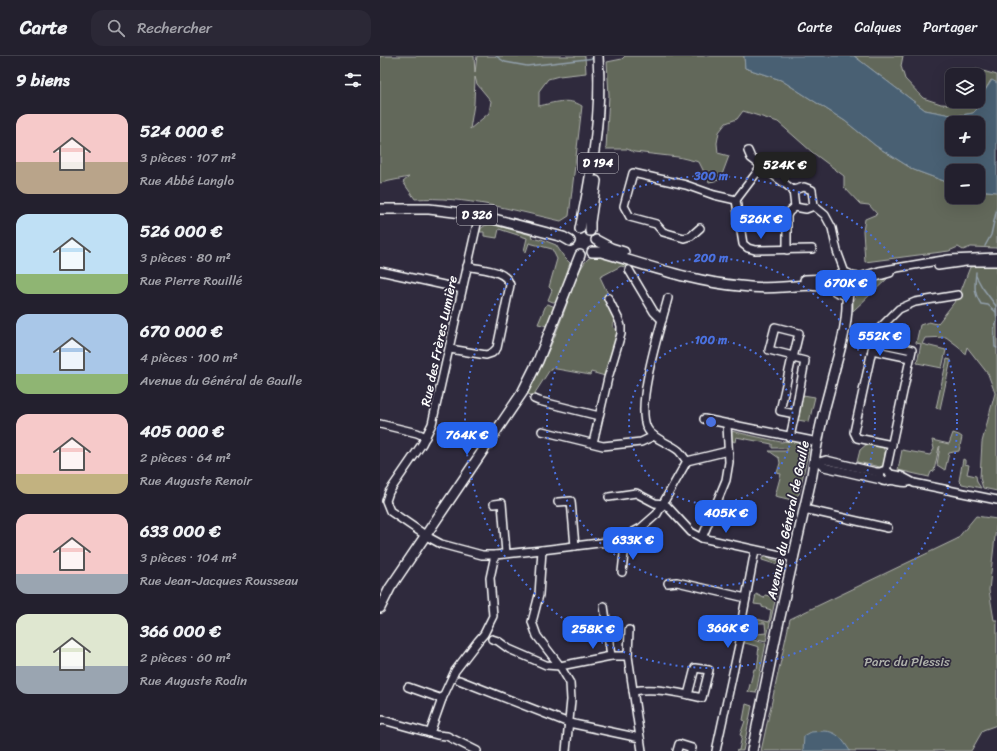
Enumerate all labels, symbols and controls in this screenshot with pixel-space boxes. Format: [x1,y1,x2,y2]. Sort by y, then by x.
search box [91,10,371,46]
text: Carte [20,11,67,44]
text: Rechercher [137,15,212,41]
text: Carte [798,15,832,40]
text: Calques [854,15,901,40]
text: Partager [923,15,977,40]
icon: search [105,17,127,39]
text: 9 biens [16,65,70,95]
map controls [945,68,985,204]
button: layers [945,68,985,108]
icon: filters [342,69,364,91]
text: 524 000 € [140,116,223,146]
button: + [945,116,985,156]
icon: home [48,130,96,178]
text: 3 pièces · 107 m² [140,146,236,169]
pin: 524K € [752,152,818,186]
road number: D 194 [578,153,618,173]
text: 524K € [763,153,807,176]
button: − [945,164,985,204]
text: 300 m [693,165,729,187]
text: Rue Abbé Langlo [140,169,234,192]
road number: D 326 [457,205,497,225]
pin: 526K € [728,206,794,240]
text: 526K € [740,207,782,230]
text: 526 000 € [140,216,222,246]
icon: home [48,230,96,278]
text: 3 pièces · 80 m² [140,246,231,269]
text: 200 m [693,247,729,269]
text: Rue Pierre Rouillé [140,269,243,292]
pin: 670K € [813,270,879,304]
text: 670K € [825,271,867,294]
street label: Rue des Frères Lumière [414,273,464,408]
text: 670 000 € [140,316,222,346]
pin: 552K € [847,323,913,357]
text: 552K € [858,324,902,347]
text: 100 m [695,329,728,351]
icon: home [48,330,96,378]
text: 4 pièces · 100 m² [140,346,238,369]
text: Avenue du Général de Gaulle [140,369,302,392]
centre of rings [704,415,718,429]
text: 405 000 € [140,416,224,446]
pin: 764K € [434,422,500,456]
text: 764K € [446,423,488,446]
icon: home [48,430,96,478]
street label: Avenue du Général de Gaulle [760,438,816,603]
text: 2 pièces · 64 m² [140,446,231,469]
text: Rue Auguste Renoir [140,469,252,492]
pin: 405K € [693,500,759,534]
text: 405K € [704,501,748,524]
text: 633 000 € [140,516,221,546]
pin: 633K € [600,527,666,561]
text: 633K € [612,528,654,551]
icon: home [48,530,96,578]
text: 3 pièces · 104 m² [140,546,237,569]
text: Rue Jean-Jacques Rousseau [140,569,298,592]
pin: 366K € [695,615,761,649]
text: 366 000 € [140,616,221,646]
pin: 258K € [560,616,626,650]
text: 366K € [707,616,749,639]
text: 258K € [571,617,615,640]
icon: home [48,630,96,678]
text: 2 pièces · 60 m² [140,646,231,669]
park label: Parc du Plessis [864,650,951,673]
text: Rue Auguste Rodin [140,669,247,692]

